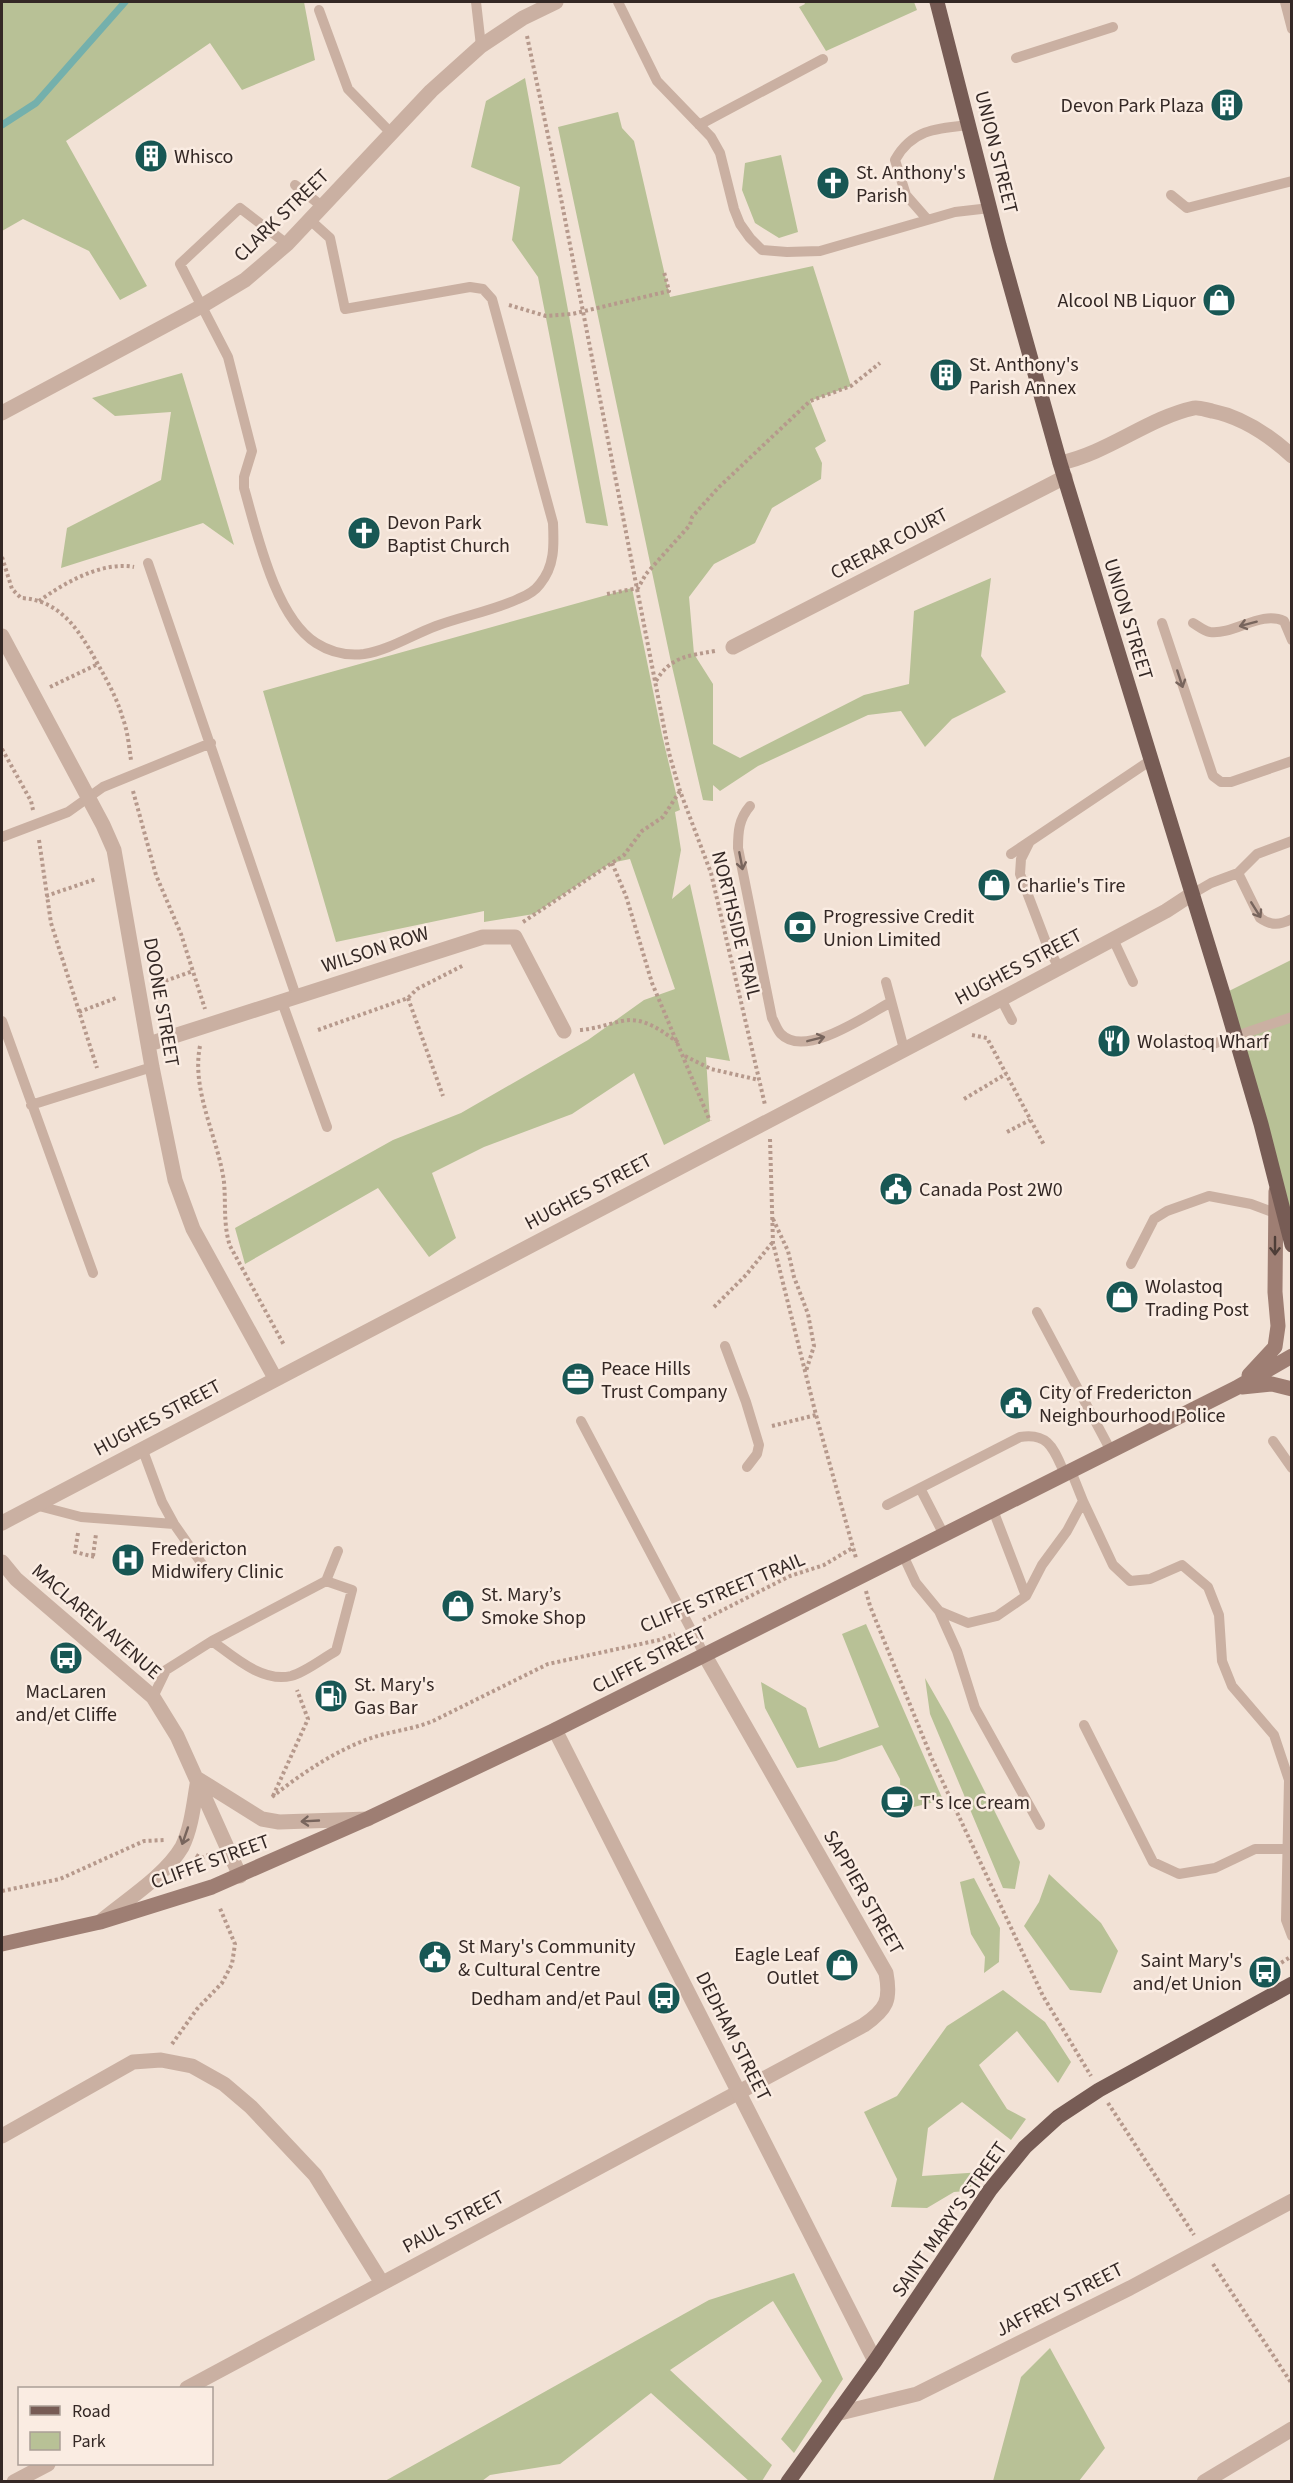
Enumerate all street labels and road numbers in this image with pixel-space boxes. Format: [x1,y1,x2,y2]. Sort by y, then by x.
street label: UNION STREET [967,88,1025,217]
street label: CLARK STREET [228,163,336,269]
street label: CRERAR COURT [826,501,954,587]
street label: UNION STREET [1096,555,1160,684]
street label: NORTHSIDE TRAIL [704,848,768,1003]
street label: WILSON ROW [318,919,433,980]
street label: HUGHES STREET [950,921,1087,1012]
street label: DOONE STREET [136,935,186,1069]
street label: HUGHES STREET [520,1146,657,1237]
street label: HUGHES STREET [89,1372,226,1463]
street label: CLIFFE STREET TRAIL [636,1545,809,1640]
street label: MACLAREN AVENUE [25,1557,167,1686]
street label: CLIFFE STREET [587,1619,712,1701]
street label: SAPPIER STREET [816,1825,910,1960]
street label: CLIFFE STREET [147,1827,274,1896]
street label: DEDHAM STREET [688,1967,778,2106]
street label: SAINT MARY'S STREET [885,2136,1014,2303]
street label: PAUL STREET [398,2183,510,2260]
street label: JAFFREY STREET [991,2256,1128,2344]

